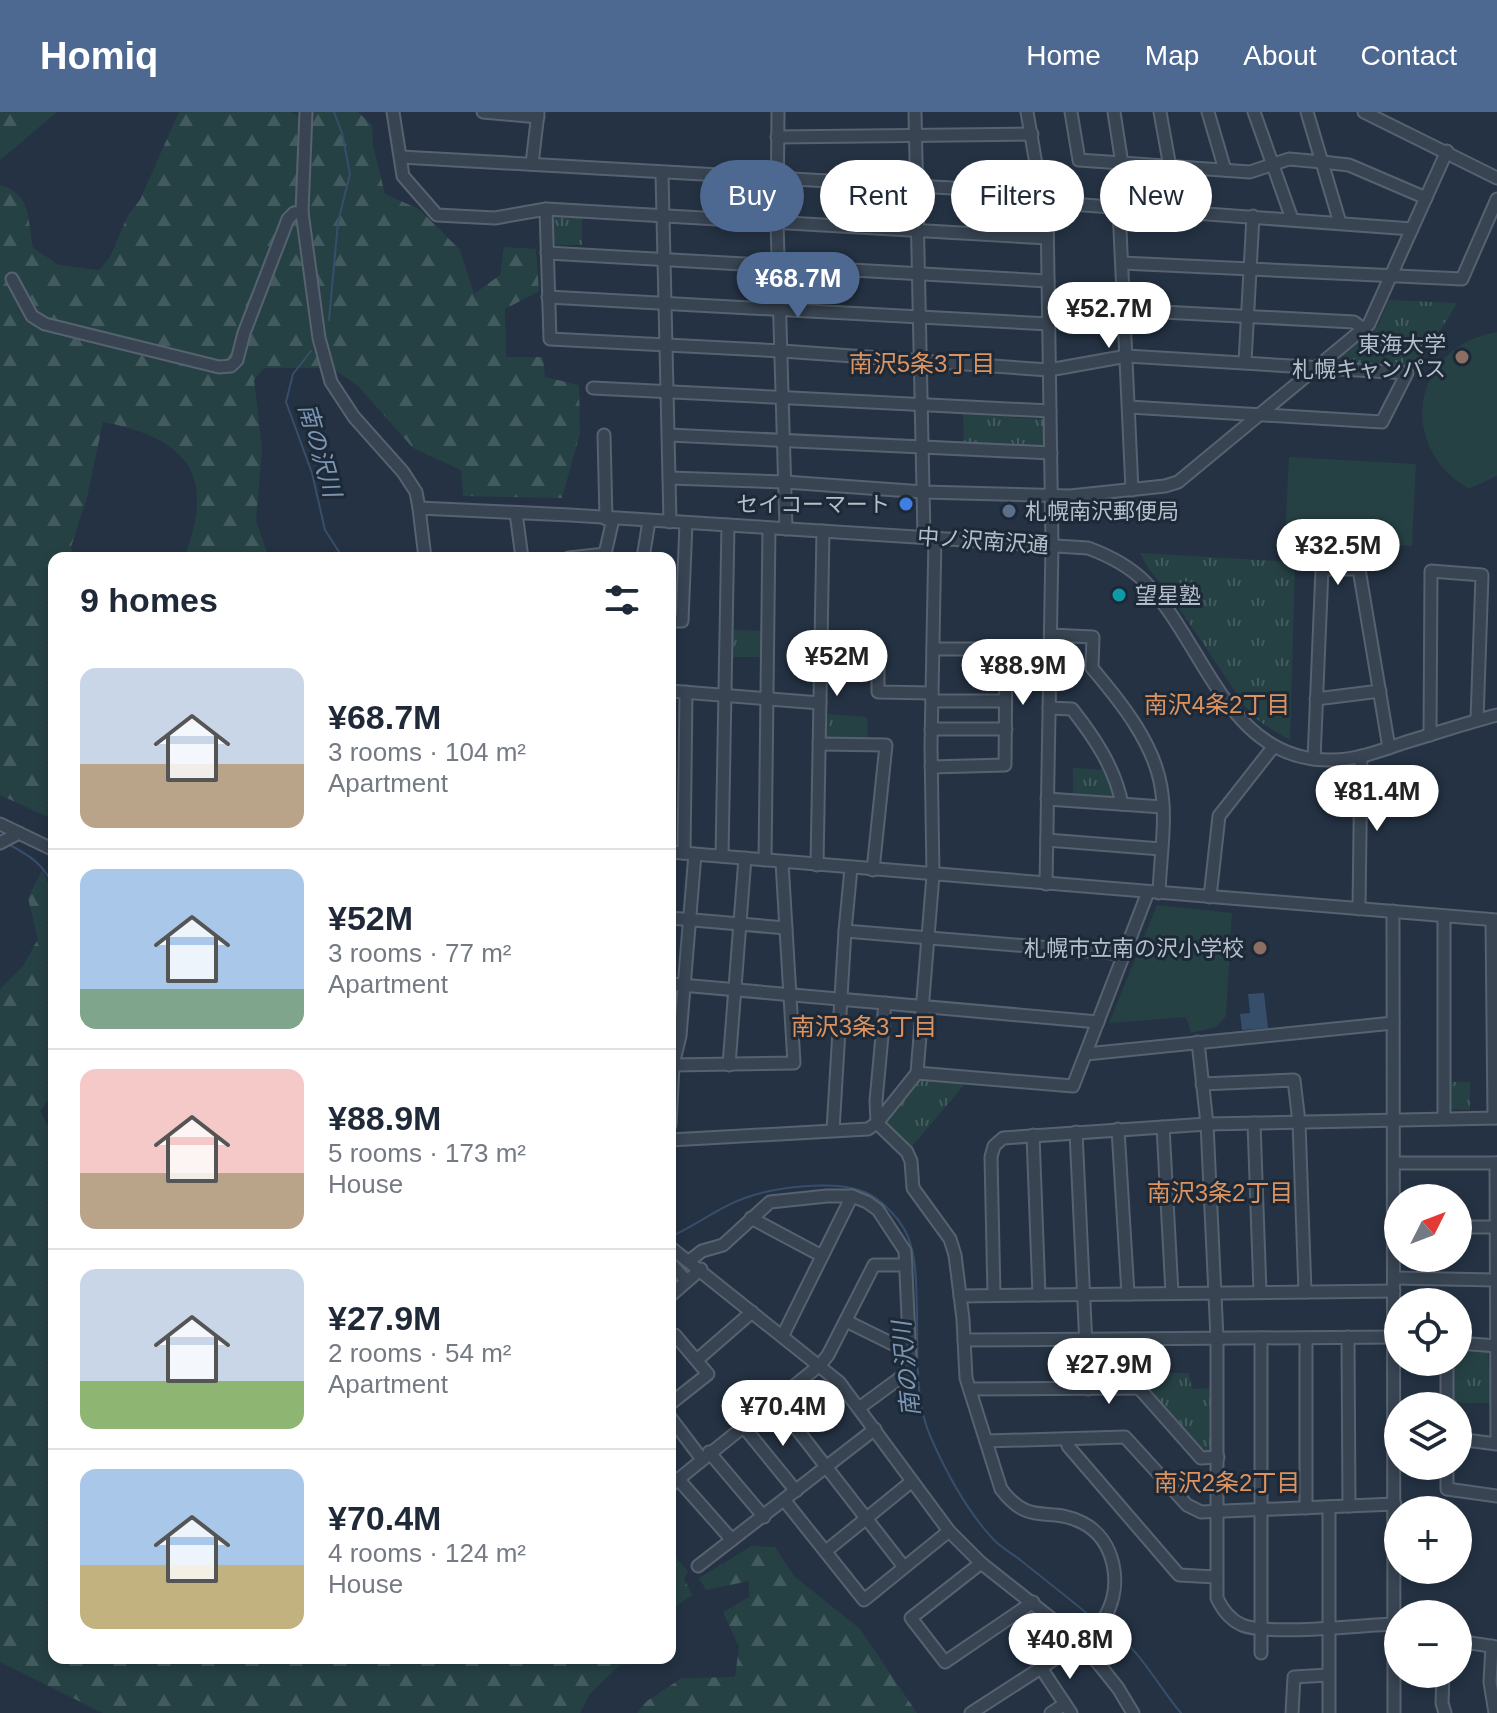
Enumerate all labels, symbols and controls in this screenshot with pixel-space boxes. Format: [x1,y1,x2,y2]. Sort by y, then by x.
text: Homiq [40,35,158,77]
text: Home [1026,40,1101,71]
text: Map [1145,40,1199,71]
text: About [1243,40,1317,71]
text: Contact [1361,40,1457,71]
chip: Buy [700,160,804,232]
chip: Rent [820,160,935,232]
chip: Filters [951,160,1084,232]
chip: New [1100,160,1212,232]
pin: ¥68.7M [733,252,863,320]
text: ¥68.7M [755,263,841,293]
pin: ¥52.7M [1044,282,1174,350]
text: ¥52.7M [1066,293,1152,323]
place label: 東海大学 札幌キャンパス [1292,332,1446,382]
marker: 東海大学 札幌キャンパス [1453,348,1471,366]
district label: 南沢5条3丁目 [849,350,995,377]
water label: 南の沢川 [294,400,347,503]
place label: セイコーマート [736,492,890,517]
marker: セイコーマート [897,495,915,513]
place label: 札幌南沢郵便局 [1025,499,1179,524]
marker: 札幌南沢郵便局 [1000,502,1018,520]
pin: ¥32.5M [1273,519,1403,587]
street label: 中ノ沢南沢通 [916,524,1050,558]
text: ¥32.5M [1295,530,1381,560]
icon: filters [600,578,644,622]
text: 9 homes [80,581,218,619]
place label: 望星塾 [1135,583,1201,608]
marker: 望星塾 [1110,586,1128,604]
pin: ¥52M [790,630,884,698]
pin: ¥88.9M [958,639,1088,707]
text: ¥52M [804,641,870,671]
text: ¥88.9M [980,650,1066,680]
district label: 南沢4条2丁目 [1144,691,1290,718]
text: ¥68.7M [328,698,441,736]
icon: home [144,700,240,796]
text: 3 rooms · 104 m² [328,737,526,767]
pin: ¥81.4M [1312,765,1442,833]
text: Apartment [328,768,448,798]
text: ¥81.4M [1334,776,1420,806]
text: ¥52M [328,899,413,937]
icon: home [144,901,240,997]
place label: 札幌市立南の沢小学校 [1024,936,1244,961]
text: 3 rooms · 77 m² [328,938,512,968]
marker: 札幌市立南の沢小学校 [1251,939,1269,957]
text: Apartment [328,969,448,999]
district label: 南沢3条3丁目 [791,1013,937,1040]
text: ¥88.9M [328,1099,441,1137]
icon: home [144,1101,240,1197]
text: 5 rooms · 173 m² [328,1138,526,1168]
text: House [328,1169,403,1199]
district label: 南沢3条2丁目 [1147,1179,1293,1206]
north arrow [1384,1184,1472,1272]
map controls [1384,1184,1472,1688]
button: locate [1384,1288,1472,1376]
text: ¥27.9M [328,1299,441,1337]
icon: home [144,1301,240,1397]
water label: 南の沢川 [887,1317,924,1418]
text: 2 rooms · 54 m² [328,1338,512,1368]
pin: ¥27.9M [1044,1338,1174,1406]
text: ¥27.9M [1066,1349,1152,1379]
text: Apartment [328,1369,448,1399]
pin: ¥70.4M [718,1380,848,1448]
text: ¥70.4M [740,1391,826,1421]
button: layers [1384,1392,1472,1480]
district label: 南沢2条2丁目 [1154,1469,1300,1496]
button: + [1384,1496,1472,1584]
text: ¥70.4M [328,1499,441,1537]
icon: home [144,1501,240,1597]
text: 4 rooms · 124 m² [328,1538,526,1568]
text: House [328,1569,403,1599]
button: − [1384,1600,1472,1688]
pin: ¥40.8M [1005,1613,1135,1681]
text: ¥40.8M [1027,1624,1113,1654]

